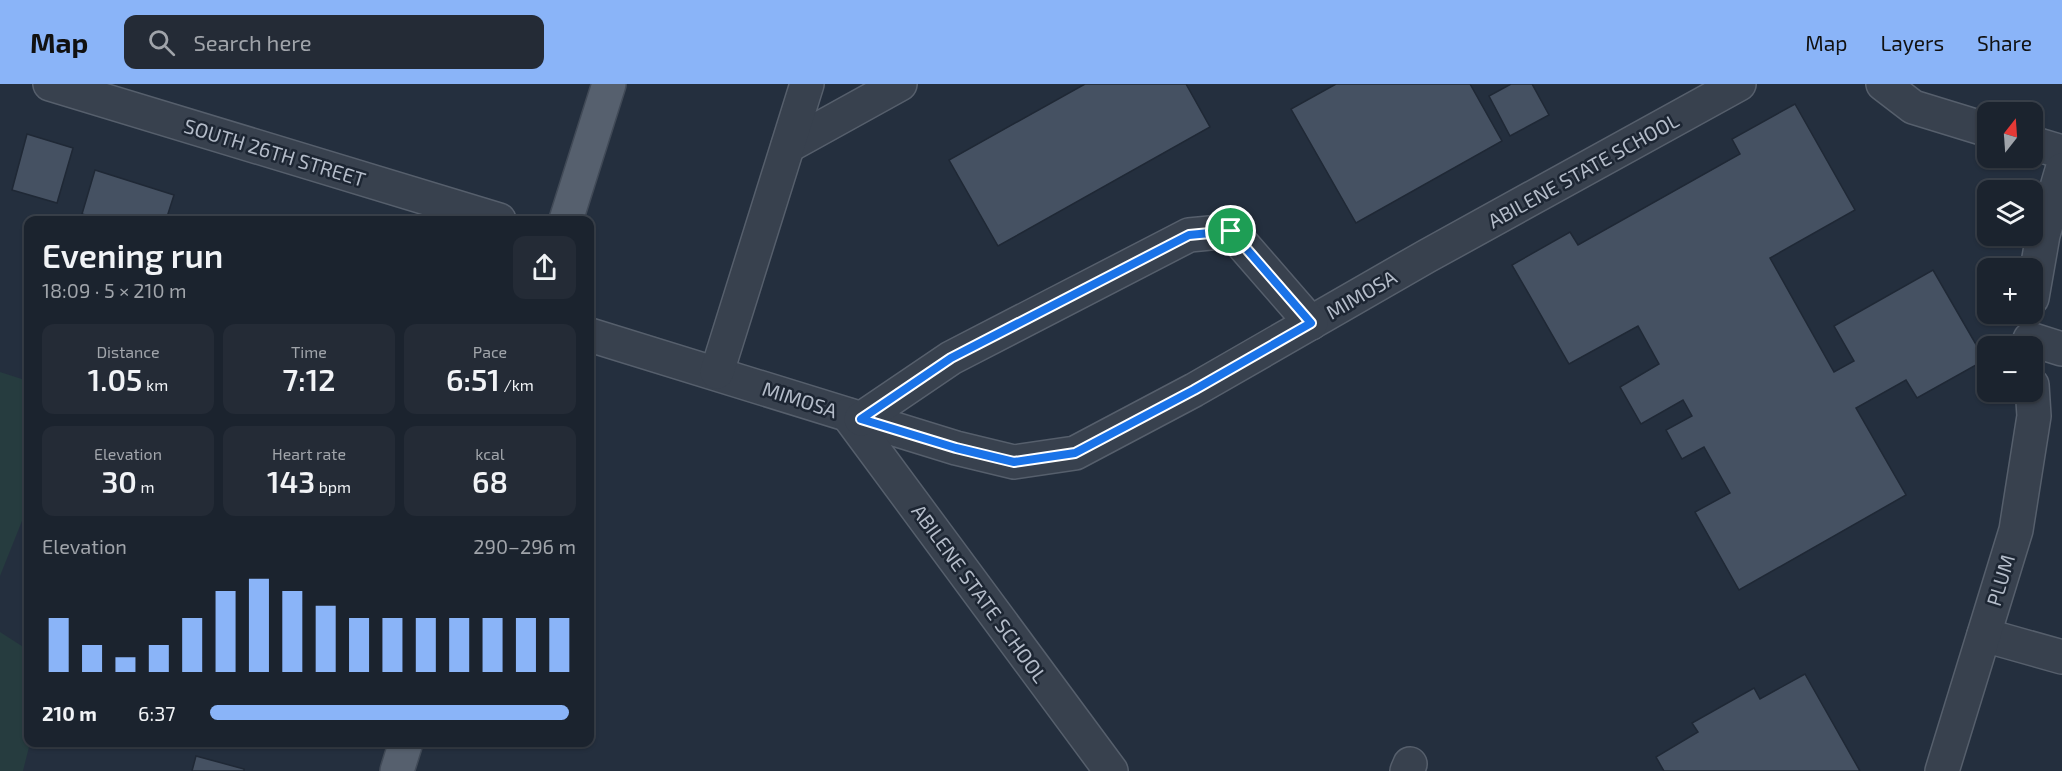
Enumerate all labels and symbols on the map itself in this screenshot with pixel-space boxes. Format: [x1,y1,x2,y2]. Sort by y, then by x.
north arrow [1977,102,2043,168]
street label: ABILENE STATE SCHOOL [1483,108,1683,232]
street label: SOUTH 26TH STREET [181,113,369,191]
pin [1205,205,1256,256]
street label: MIMOSA [1322,264,1401,324]
street label: MIMOSA [760,376,841,423]
street label: ABILENE STATE SCHOOL [907,499,1053,687]
street label: PLUM [1981,551,2019,609]

